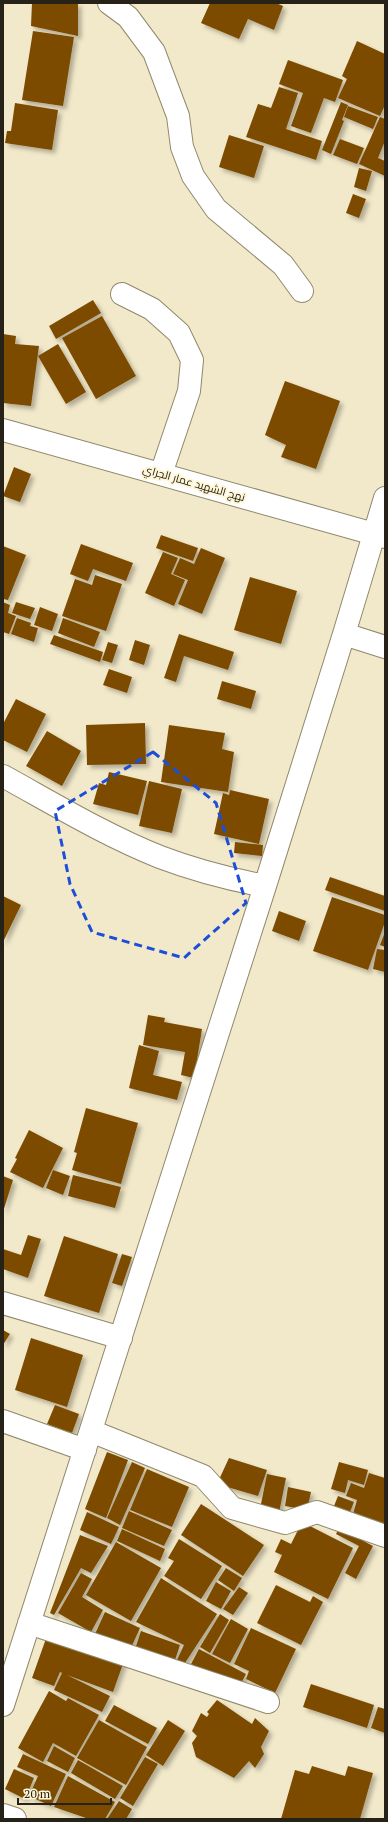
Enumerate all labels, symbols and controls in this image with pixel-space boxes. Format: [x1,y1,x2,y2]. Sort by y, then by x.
street label: نهج الشهيد عمار الجراي [141,462,247,506]
scale bar [18,1780,111,1806]
text: 20 m [24,1786,51,1801]

